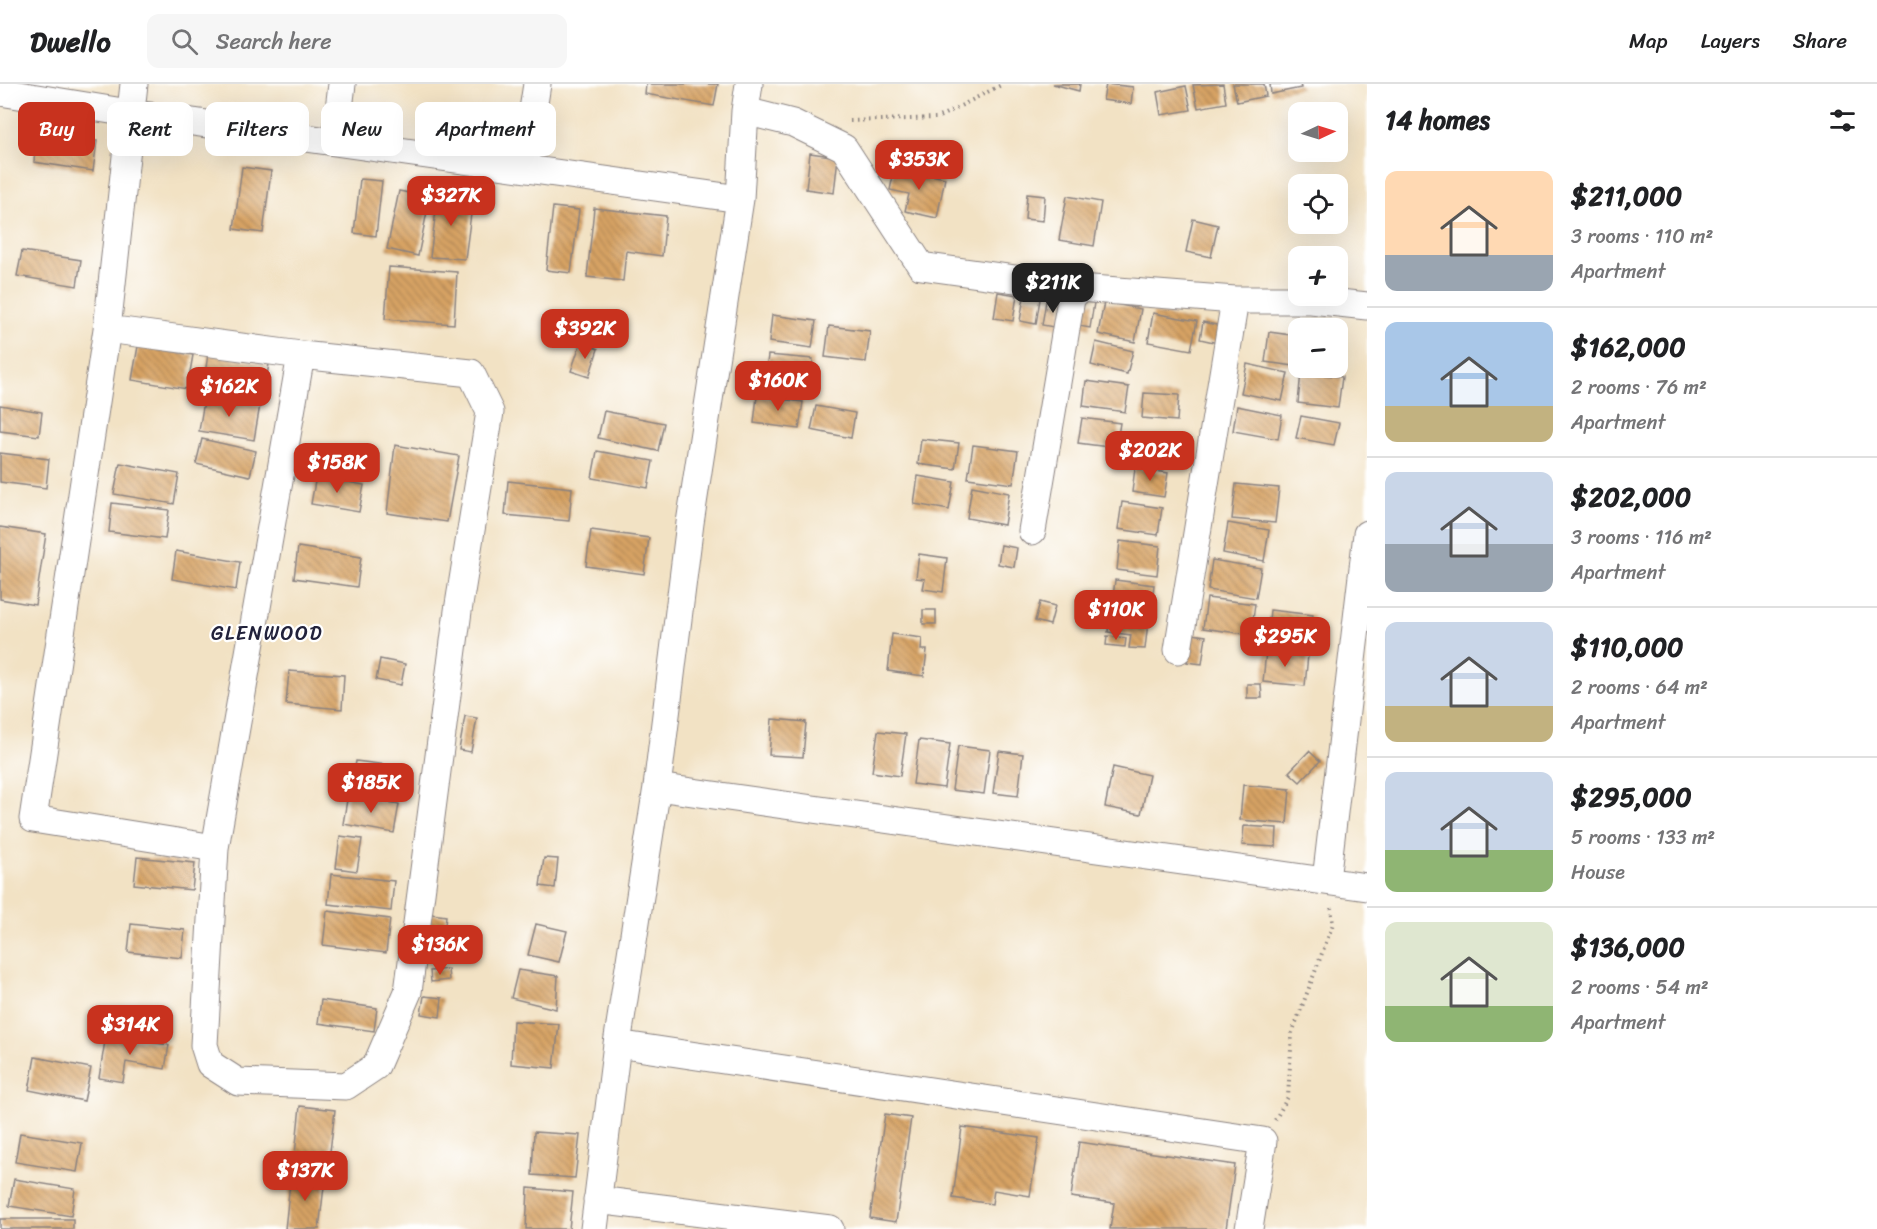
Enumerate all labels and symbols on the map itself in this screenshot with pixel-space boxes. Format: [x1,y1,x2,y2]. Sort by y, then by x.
north arrow [1288,102,1348,162]
pin: $353K [877,140,961,191]
pin: $327K [409,176,493,227]
pin: $211K [1011,263,1095,314]
pin: $392K [543,309,627,360]
pin: $160K [736,361,820,412]
pin: $162K [187,367,271,418]
pin: $202K [1108,431,1192,482]
pin: $158K [295,443,379,494]
pin: $110K [1074,590,1158,641]
district label: GLENWOOD [211,616,323,651]
pin: $295K [1243,617,1327,668]
pin: $185K [329,763,413,814]
pin: $136K [398,925,482,976]
pin: $314K [88,1005,172,1056]
pin: $137K [263,1151,347,1202]

